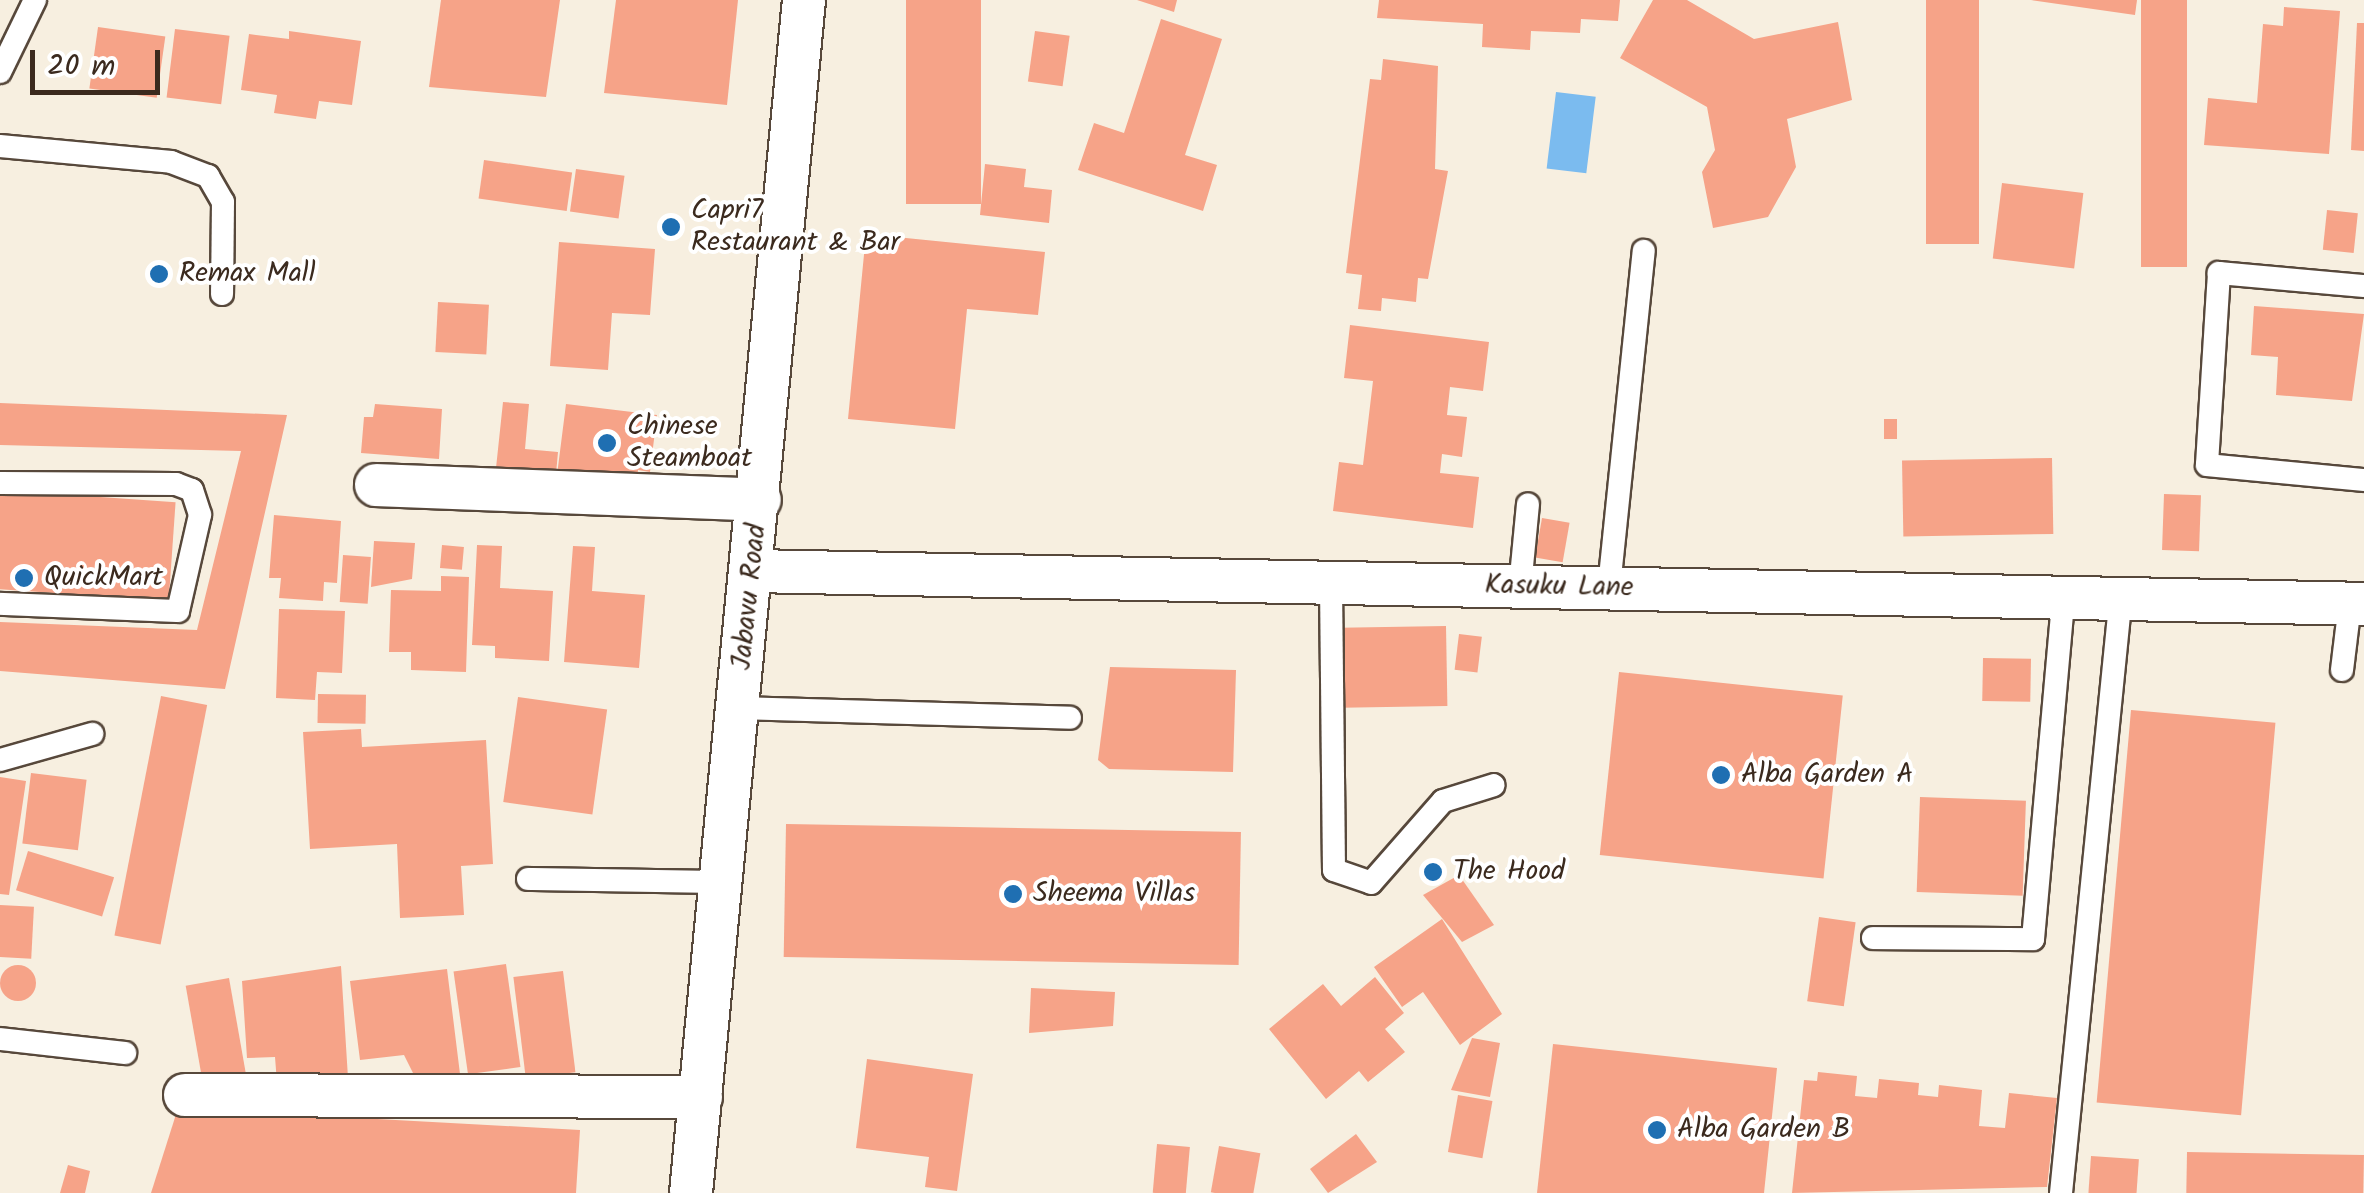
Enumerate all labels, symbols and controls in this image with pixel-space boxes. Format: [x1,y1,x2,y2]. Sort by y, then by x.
scale bar [35,30,165,92]
text: 20 m [47,43,115,91]
place label: Capri7 Restaurant & Bar [691,194,900,260]
marker: Capri7 Restaurant & Bar [660,216,682,238]
place label: Remax Mall [179,257,315,291]
marker: Remax Mall [148,263,170,285]
place label: Chinese Steamboat [627,410,752,476]
marker: Chinese Steamboat [596,432,618,454]
street label: Jabavu Road [726,522,774,672]
place label: QuickMart [44,561,163,595]
marker: QuickMart [13,567,35,589]
street label: Kasuku Lane [1484,569,1634,605]
place label: Alba Garden A [1741,758,1913,792]
marker: Alba Garden A [1710,764,1732,786]
place label: The Hood [1453,855,1565,889]
marker: The Hood [1422,861,1444,883]
place label: Sheema Villas [1033,877,1195,911]
marker: Sheema Villas [1002,883,1024,905]
place label: Alba Garden B [1677,1113,1850,1147]
marker: Alba Garden B [1646,1119,1668,1141]

